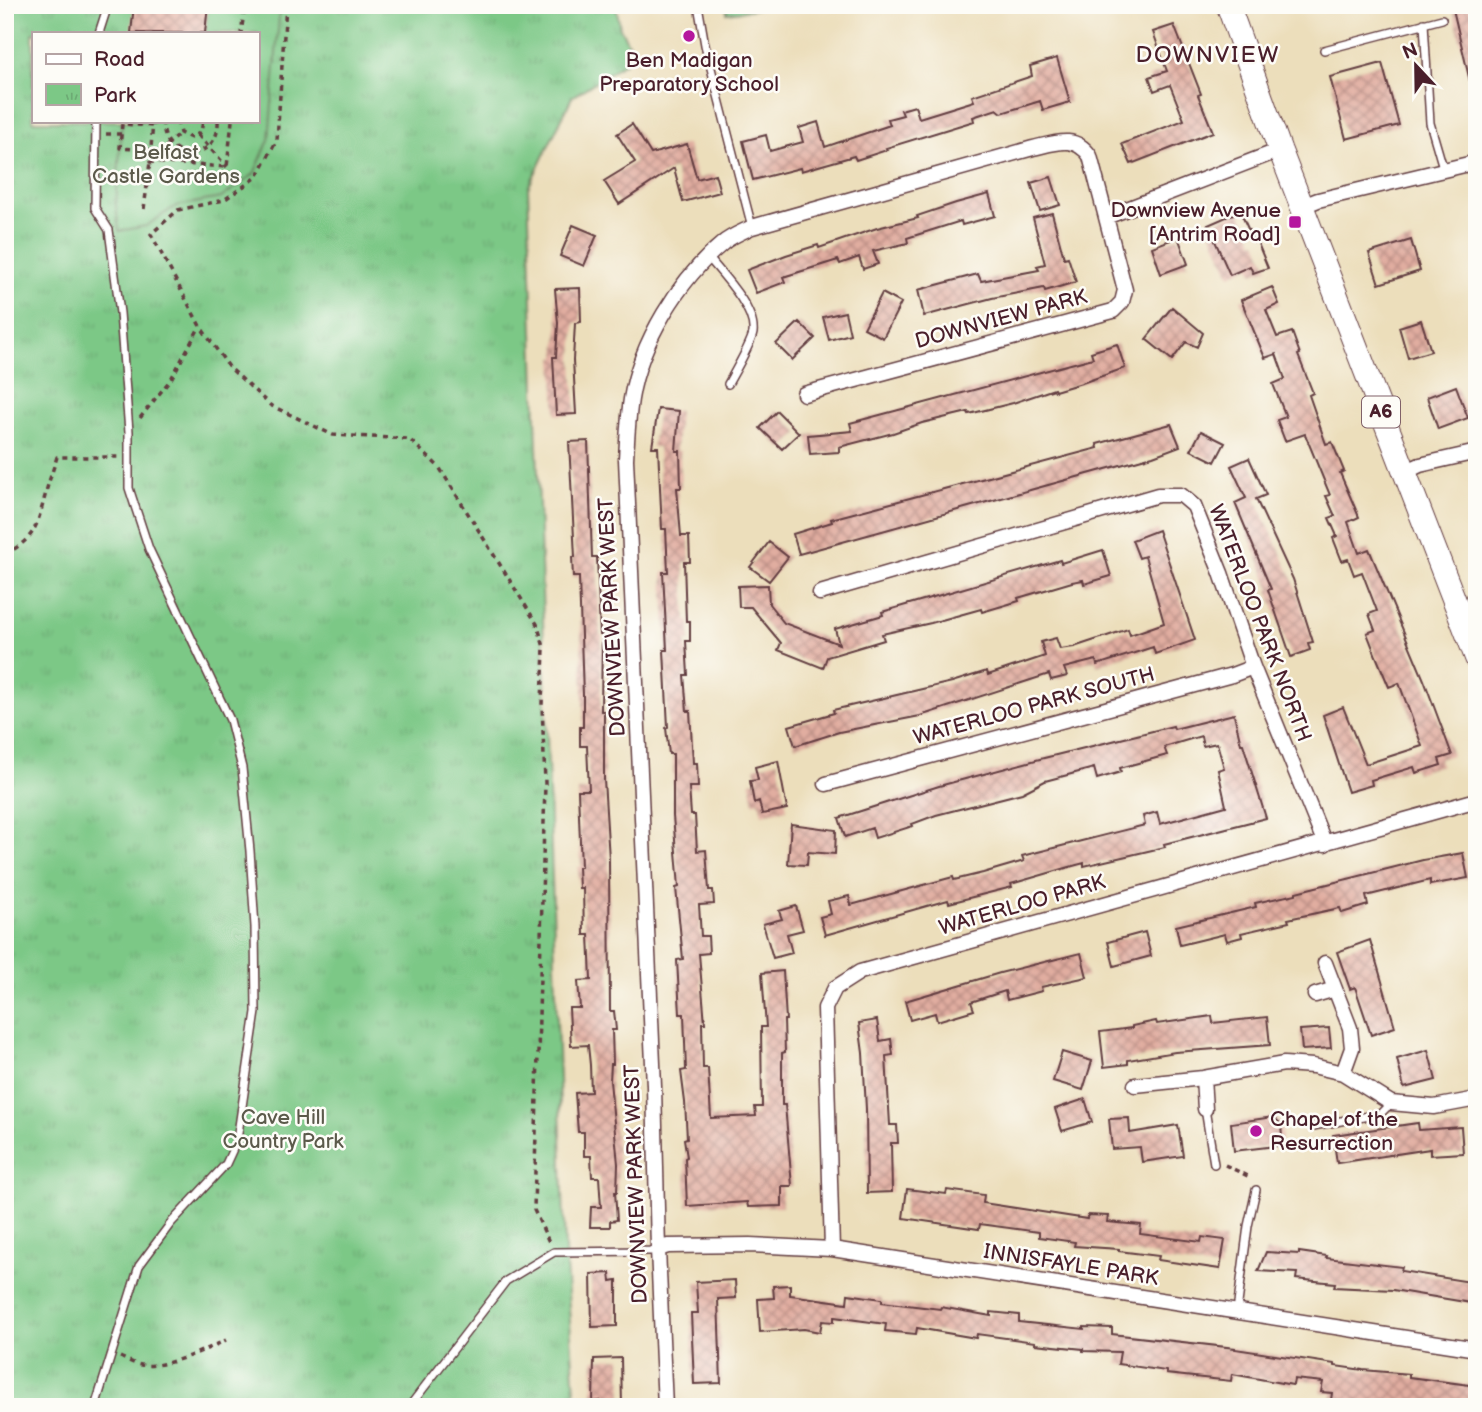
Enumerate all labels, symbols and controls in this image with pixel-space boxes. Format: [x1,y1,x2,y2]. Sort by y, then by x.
marker: Ben Madigan Preparatory School [681,28,697,44]
legend [32,32,259,122]
north arrow [1380,32,1450,102]
text: N [1399,38,1421,65]
district label: DOWNVIEW [1135,41,1281,69]
text: Road [94,47,145,72]
place label: Ben Madigan Preparatory School [599,48,779,97]
text: Park [94,83,137,108]
park label: Belfast Castle Gardens [92,140,240,189]
place label: Downview Avenue [Antrim Road] [1111,198,1281,247]
marker: Downview Avenue [Antrim Road] [1287,214,1303,230]
street label: DOWNVIEW PARK [912,284,1090,354]
road number: A6 [1362,396,1400,428]
street label: DOWNVIEW PARK WEST [593,496,631,737]
street label: WATERLOO PARK NORTH [1203,501,1317,745]
street label: WATERLOO PARK SOUTH [911,662,1157,750]
street label: WATERLOO PARK [936,869,1108,941]
street label: DOWNVIEW PARK WEST [619,1064,653,1304]
park label: Cave Hill Country Park [222,1105,344,1154]
place label: Chapel of the Resurrection [1270,1107,1398,1156]
marker: Chapel of the Resurrection [1248,1123,1264,1139]
street label: INNISFAYLE PARK [982,1239,1161,1291]

